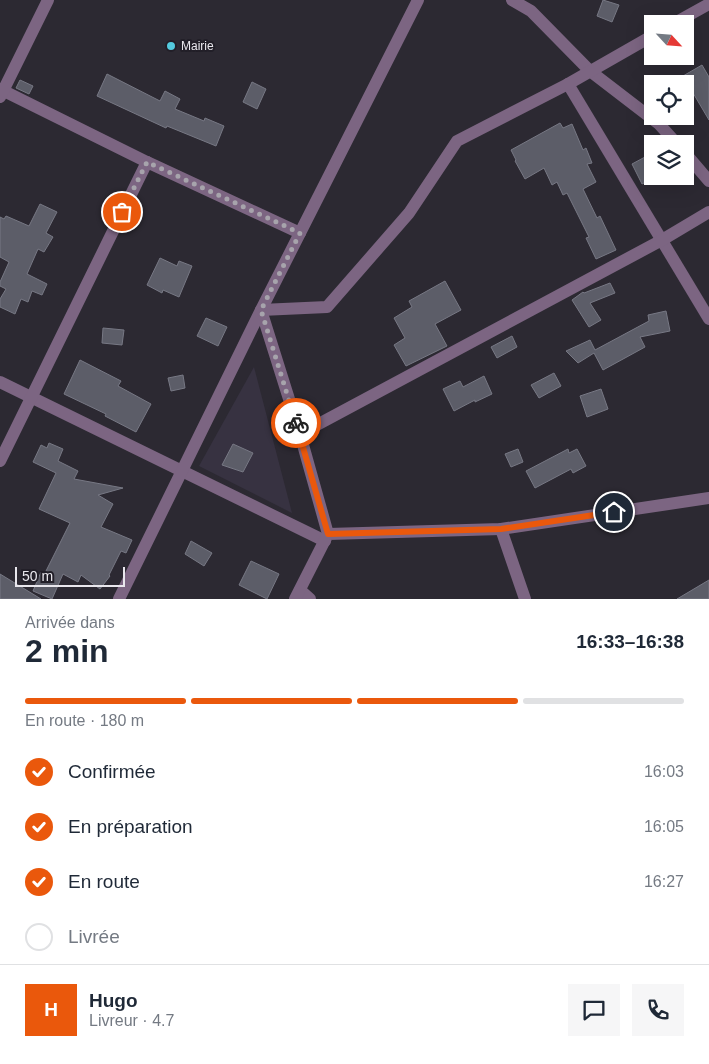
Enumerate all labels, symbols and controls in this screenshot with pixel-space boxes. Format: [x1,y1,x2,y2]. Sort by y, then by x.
north arrow [644,15,694,65]
map controls [644,15,694,185]
place label: Mairie [181,39,214,53]
marker: Mairie [165,40,177,52]
button: locate [644,75,694,125]
button: layers [644,135,694,185]
pin [101,191,143,233]
icon: bag [108,198,136,226]
courier [271,398,321,448]
icon: bike [282,409,310,437]
pin [593,491,635,533]
icon: home [600,498,628,526]
scale bar [15,564,125,587]
text: 50 m [22,568,53,584]
text: Arrivée dans [25,614,115,631]
text: 16:33–16:38 [576,631,684,652]
text: 2 min [25,633,109,669]
text: En route · 180 m [25,712,144,729]
icon: check [25,758,53,786]
text: Confirmée [68,761,156,782]
text: 16:03 [644,763,684,780]
icon: check [25,813,53,841]
text: En préparation [68,816,193,837]
text: 16:05 [644,818,684,835]
icon: check [25,868,53,896]
text: En route [68,871,140,892]
text: 16:27 [644,873,684,890]
text: Livrée [68,926,120,947]
button: chat [568,984,620,1036]
button: phone [632,984,684,1036]
text: Hugo [89,990,138,1011]
text: H [44,999,58,1020]
text: Livreur · 4.7 [89,1012,174,1029]

